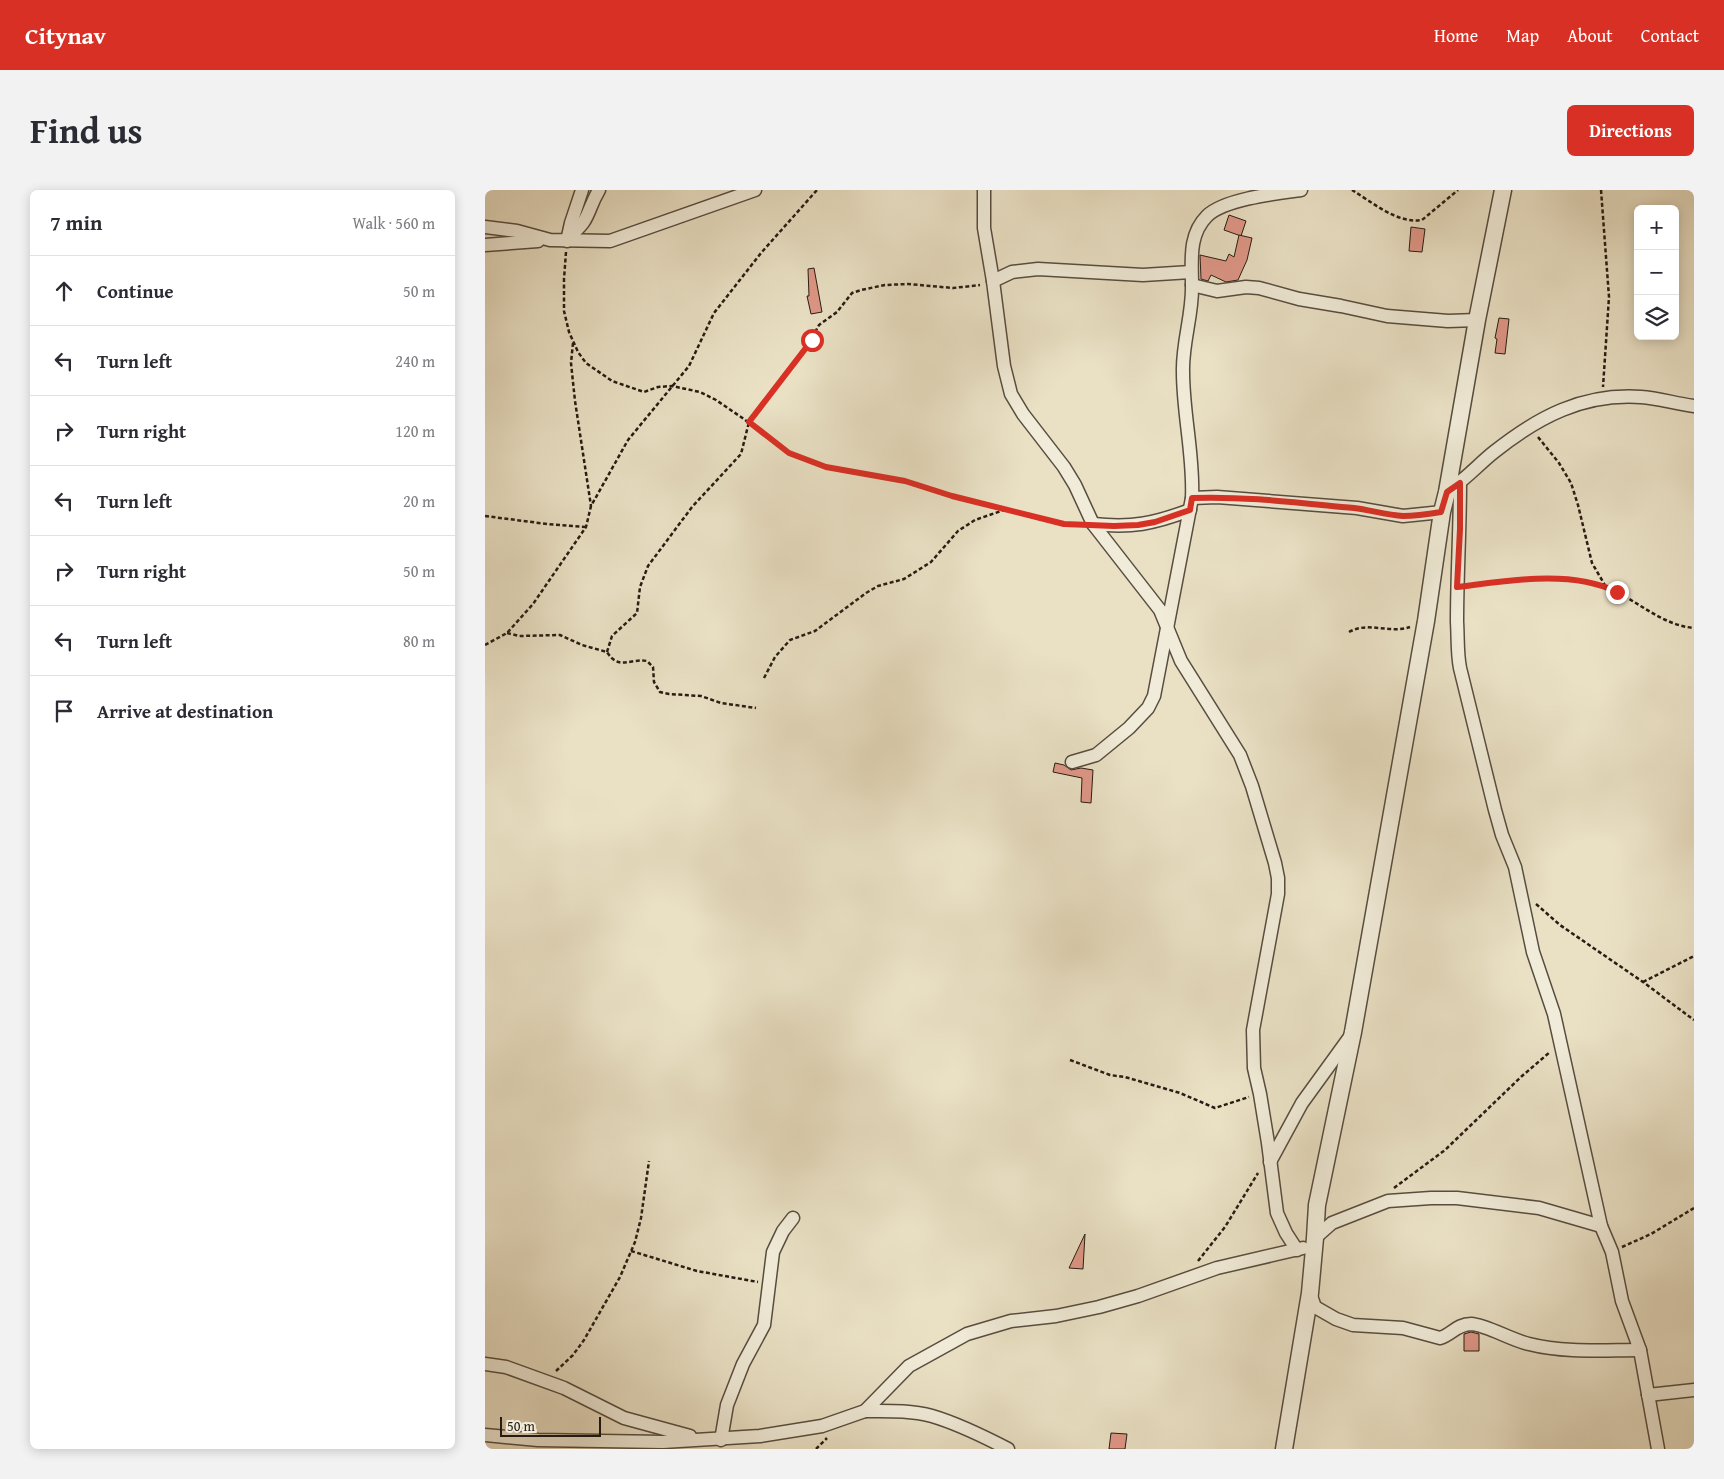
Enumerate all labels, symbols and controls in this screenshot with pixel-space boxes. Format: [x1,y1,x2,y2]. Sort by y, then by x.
text: Citynav [25,18,106,53]
text: Home [1434,22,1478,49]
text: Map [1506,22,1539,49]
text: About [1567,22,1613,49]
text: Contact [1641,22,1699,49]
text: Find us [30,105,143,156]
button: Directions [1567,105,1694,156]
map controls [1634,205,1679,340]
button: + [1634,205,1679,250]
text: 7 min [50,207,102,238]
text: Walk · 560 m [352,211,435,235]
button: − [1634,250,1679,295]
icon: ahead [50,277,78,305]
text: Continue [97,277,174,305]
text: 50 m [403,279,435,303]
button: layers [1634,295,1679,340]
route start [801,329,824,352]
icon: left [50,347,78,375]
text: Turn left [97,347,172,375]
text: 240 m [395,349,435,373]
icon: right [50,417,78,445]
text: Turn right [97,417,186,445]
text: 120 m [395,419,435,443]
icon: left [50,487,78,515]
text: Turn left [97,487,172,515]
text: 20 m [403,489,435,513]
icon: right [50,557,78,585]
text: Turn right [97,557,186,585]
text: 50 m [403,559,435,583]
route end [1606,581,1629,604]
icon: left [50,627,78,655]
text: Turn left [97,627,172,655]
text: 80 m [403,629,435,653]
icon: arrive [50,697,78,725]
text: Arrive at destination [97,697,273,725]
scale bar [500,1414,601,1437]
text: 50 m [507,1416,535,1436]

